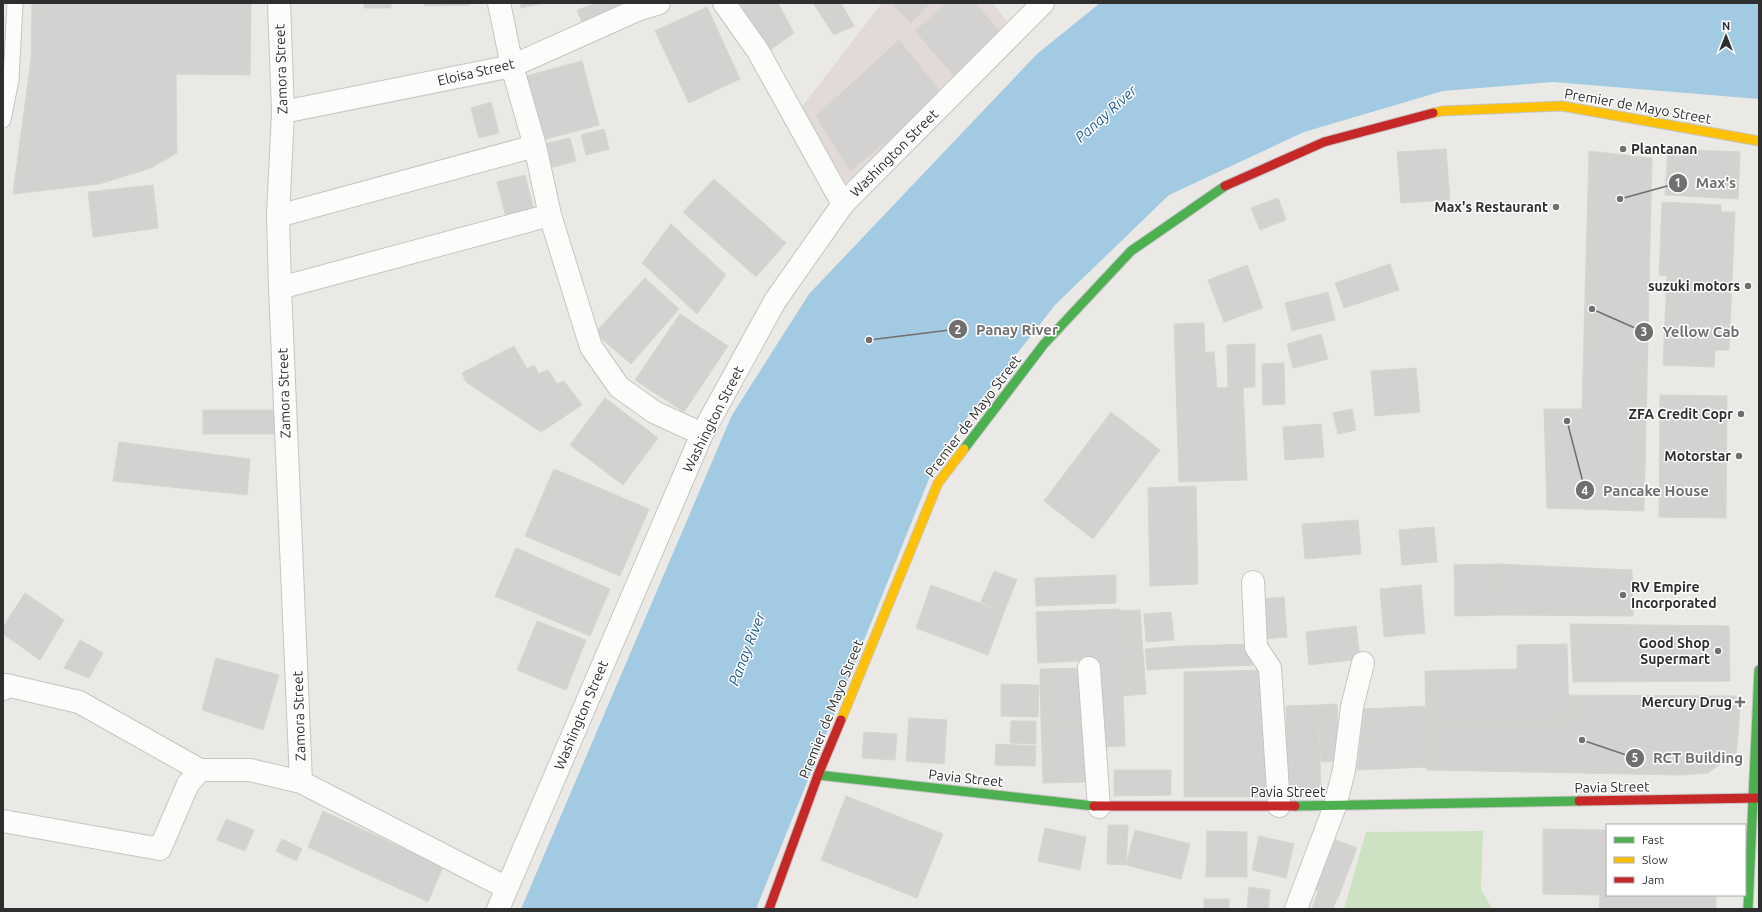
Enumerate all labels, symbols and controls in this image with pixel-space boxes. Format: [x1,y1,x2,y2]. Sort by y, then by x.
north arrow [1706,16,1746,56]
text: N [1722,20,1730,32]
street label: Zamora Street [271,23,291,114]
street label: Eloisa Street [436,55,517,89]
water label: Panay River [1071,81,1141,146]
street label: Premier de Mayo Street [1563,85,1713,127]
street label: Washington Street [847,106,941,200]
place label: Plantanan [1631,141,1697,157]
marker: Plantanan [1618,144,1628,154]
callout: Max's [1668,169,1744,196]
text: Max's [1696,174,1736,191]
text: 1 [1675,176,1681,189]
place label: Max's Restaurant [1434,199,1548,215]
marker: Max's Restaurant [1551,202,1561,212]
place label: suzuki motors [1648,278,1740,294]
marker: suzuki motors [1743,281,1753,291]
callout: Panay River [948,316,1066,343]
callout: Yellow Cab [1634,319,1747,346]
text: Panay River [976,321,1059,338]
text: 2 [955,323,962,336]
text: Yellow Cab [1662,323,1740,340]
text: 3 [1641,325,1647,338]
street label: Zamora Street [274,347,294,438]
street label: Premier de Mayo Street [922,351,1024,480]
street label: Washington Street [679,363,747,475]
place label: ZFA Credit Copr [1629,406,1733,422]
marker: ZFA Credit Copr [1736,409,1746,419]
place label: Motorstar [1664,448,1731,464]
marker: Motorstar [1734,451,1744,461]
callout: Pancake House [1575,477,1717,504]
text: Pancake House [1603,482,1709,499]
text: 4 [1582,484,1589,497]
place label: RV Empire Incorporated [1631,579,1717,611]
marker: RV Empire Incorporated [1618,590,1628,600]
water label: Panay River [725,609,769,688]
place label: Good Shop Supermart [1639,635,1710,667]
street label: Premier de Mayo Street [796,637,866,781]
marker: Good Shop Supermart [1713,646,1723,656]
street label: Washington Street [551,657,611,772]
street label: Zamora Street [289,670,309,761]
place label: Mercury Drug [1641,694,1732,710]
marker: Mercury Drug [1735,697,1745,707]
callout: RCT Building [1625,744,1752,771]
text: RCT Building [1653,749,1743,766]
text: 5 [1632,751,1639,764]
street label: Pavia Street [928,766,1005,790]
street label: Pavia Street [1574,778,1650,796]
street label: Pavia Street [1250,784,1326,800]
legend [1606,824,1746,896]
text: Fast [1642,833,1664,846]
text: Slow [1642,853,1668,866]
text: Jam [1642,873,1664,886]

